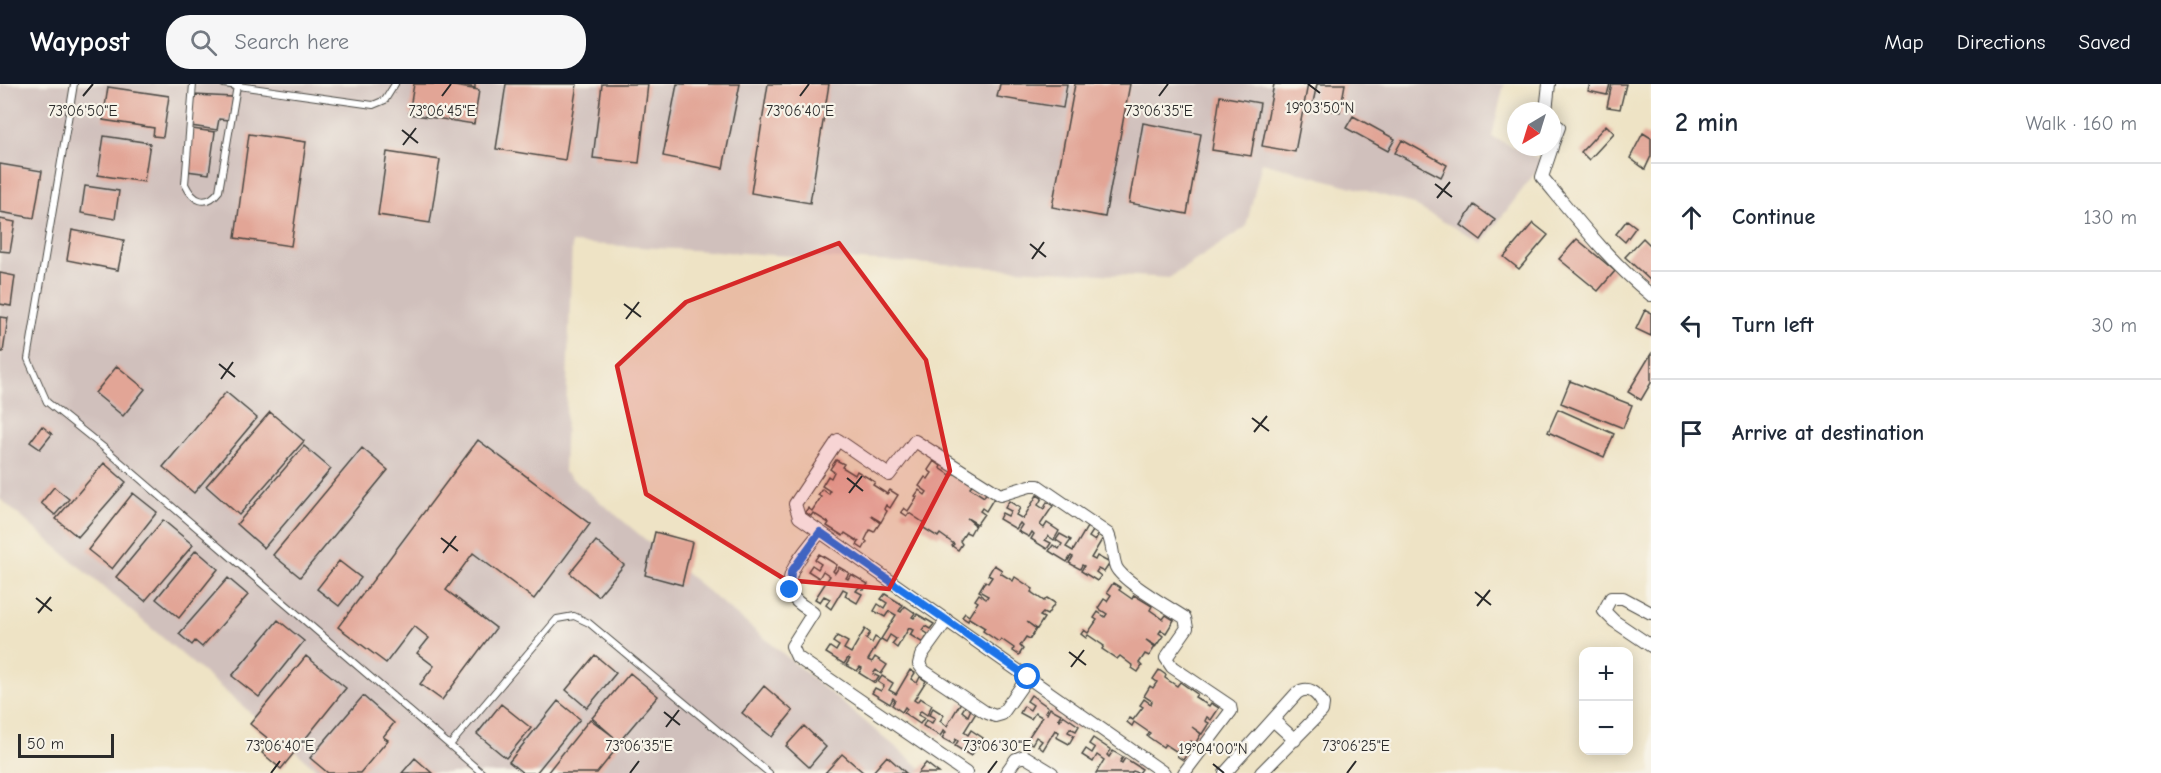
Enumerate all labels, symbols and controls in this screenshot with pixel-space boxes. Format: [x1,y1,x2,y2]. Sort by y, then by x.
search box [166,15,586,69]
text: Waypost [30,26,130,58]
icon: search [187,26,220,59]
text: Search here [235,29,349,55]
text: Map [1884,30,1924,54]
text: Directions [1957,30,2046,54]
text: Saved [2079,30,2131,54]
text: 19°03'50"N [1286,99,1354,117]
text: 73°06'50"E [48,102,118,120]
text: 73°06'45"E [408,102,476,120]
text: 73°06'40"E [766,102,834,120]
text: 73°06'35"E [1125,102,1193,120]
north arrow [1507,102,1561,156]
text: 2 min [1675,108,1738,138]
text: Walk · 160 m [2026,112,2137,135]
icon: ahead [1675,201,1708,234]
text: Continue [1732,204,1815,230]
text: 130 m [2084,206,2137,229]
icon: left [1675,309,1708,342]
text: Turn left [1732,312,1814,338]
text: 30 m [2091,314,2137,337]
icon: arrive [1675,417,1708,450]
text: Arrive at destination [1732,420,1924,446]
route end [776,576,802,602]
map controls [1579,647,1633,755]
button: + [1579,647,1633,701]
route start [1014,663,1040,689]
button: − [1579,701,1633,755]
scale bar [18,731,114,758]
text: 50 m [27,735,64,753]
text: 73°06'40"E [246,737,314,755]
text: 73°06'35"E [605,737,673,755]
text: 73°06'30"E [963,737,1031,755]
text: 73°06'25"E [1322,737,1390,755]
text: 19°04'00"N [1178,740,1248,758]

